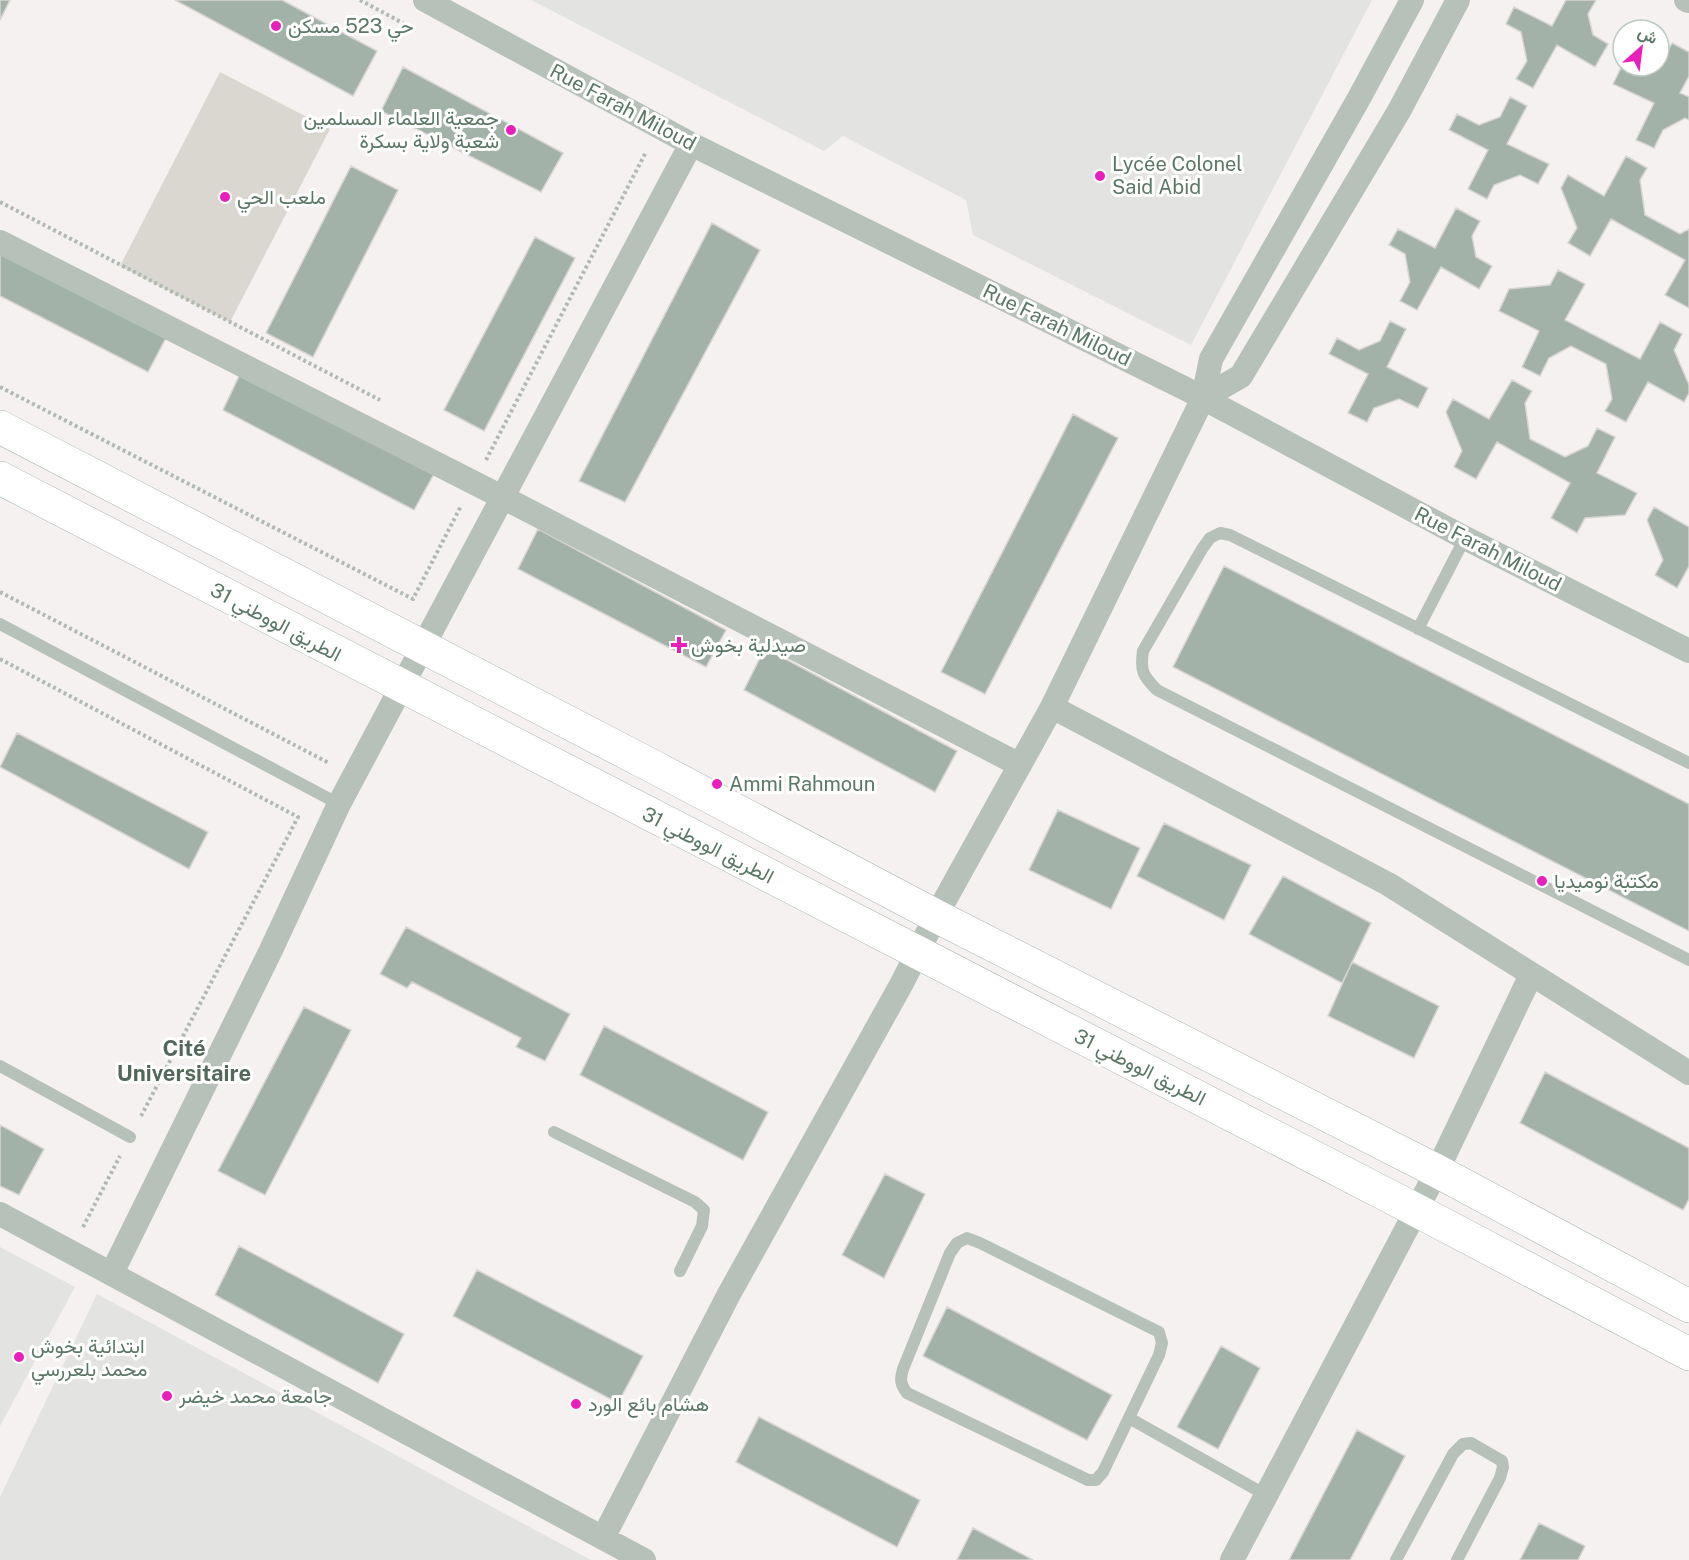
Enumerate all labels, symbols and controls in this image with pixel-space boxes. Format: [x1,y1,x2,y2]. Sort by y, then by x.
place label: حي 523 مسكن [288,14,414,43]
north arrow [1611,18,1671,78]
marker: حي 523 مسكن [269,19,283,33]
text: ش [1635,22,1661,48]
street label: Rue Farah Miloud [546,58,700,156]
place label: جمعية العلماء المسلمين شعبة ولاية بسكرة [303,106,499,154]
marker: جمعية العلماء المسلمين شعبة ولاية بسكرة [504,123,518,137]
place label: Lycée Colonel Said Abid [1112,152,1242,199]
marker: Lycée Colonel Said Abid [1093,169,1107,183]
place label: ملعب الحي [237,185,326,214]
marker: ملعب الحي [218,190,232,204]
street label: Rue Farah Miloud [979,279,1135,371]
street label: Rue Farah Miloud [1410,502,1566,596]
street label: الطريق الووطني 31 [204,577,346,671]
place label: صيدلية بخوش [691,633,806,658]
marker: صيدلية بخوش [672,638,686,652]
place label: Ammi Rahmoun [729,772,875,796]
marker: Ammi Rahmoun [710,777,724,791]
street label: الطريق الووطني 31 [636,801,778,893]
place label: مكتبة نوميديا [1554,869,1659,894]
marker: مكتبة نوميديا [1535,874,1549,888]
street label: الطريق الووطني 31 [1068,1023,1210,1115]
district label: Cité Universitaire [117,1035,251,1086]
place label: ابتدائية بخوش محمد بلعررسي [31,1334,147,1386]
marker: ابتدائية بخوش محمد بلعررسي [12,1350,26,1364]
place label: جامعة محمد خيضر [178,1384,332,1409]
marker: جامعة محمد خيضر [160,1389,174,1403]
place label: هشام بائع الورد [588,1392,709,1418]
marker: هشام بائع الورد [569,1397,583,1411]

